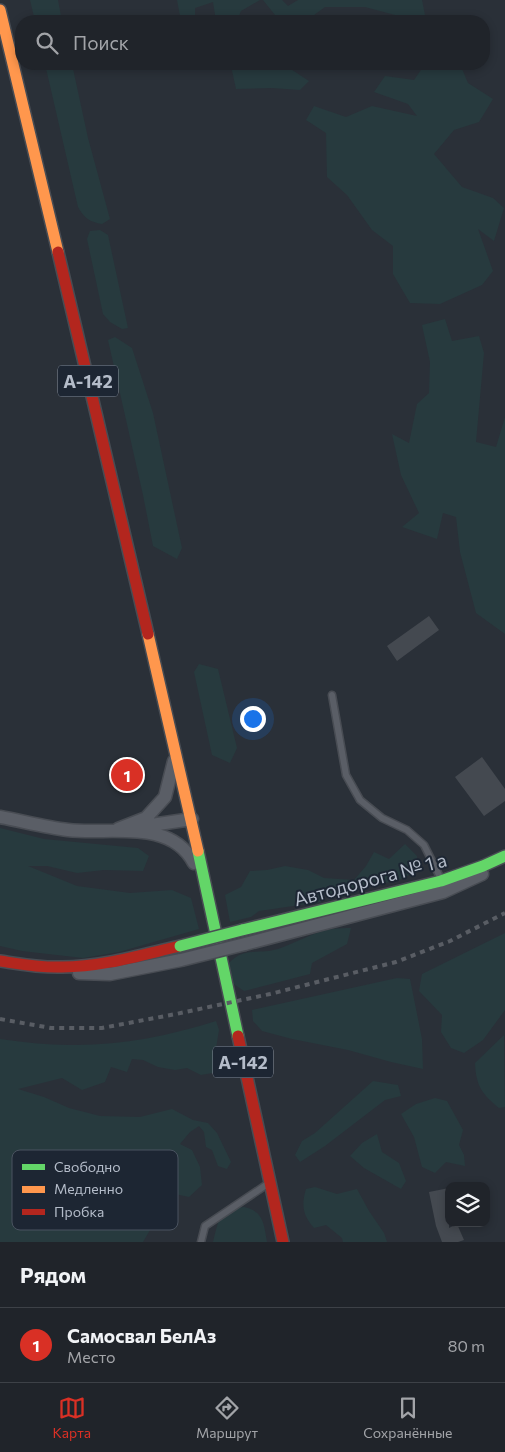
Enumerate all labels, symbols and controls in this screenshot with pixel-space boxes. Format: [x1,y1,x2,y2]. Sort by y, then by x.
search box [15,15,490,70]
icon: search [33,29,61,57]
text: Поиск [73,31,129,54]
road number: А-142 [58,366,118,396]
your location [240,706,266,732]
pin: 1 [111,756,143,794]
street label: Автодорога № 1 а [291,848,449,910]
road number: А-142 [213,1046,273,1078]
legend [12,1150,178,1230]
text: Свободно [54,1158,121,1175]
text: Медленно [54,1180,123,1197]
map controls [445,1182,490,1227]
button: layers [445,1182,490,1227]
text: Пробка [54,1203,104,1220]
text: Рядом [20,1262,86,1287]
text: Самосвал БелАз [67,1324,216,1347]
text: 1 [32,1336,40,1355]
text: 80 m [448,1336,485,1355]
text: Место [67,1347,116,1366]
tab: Карта [52,1394,91,1441]
tab: Маршрут [196,1394,258,1441]
tab: Сохранённые [363,1394,453,1441]

